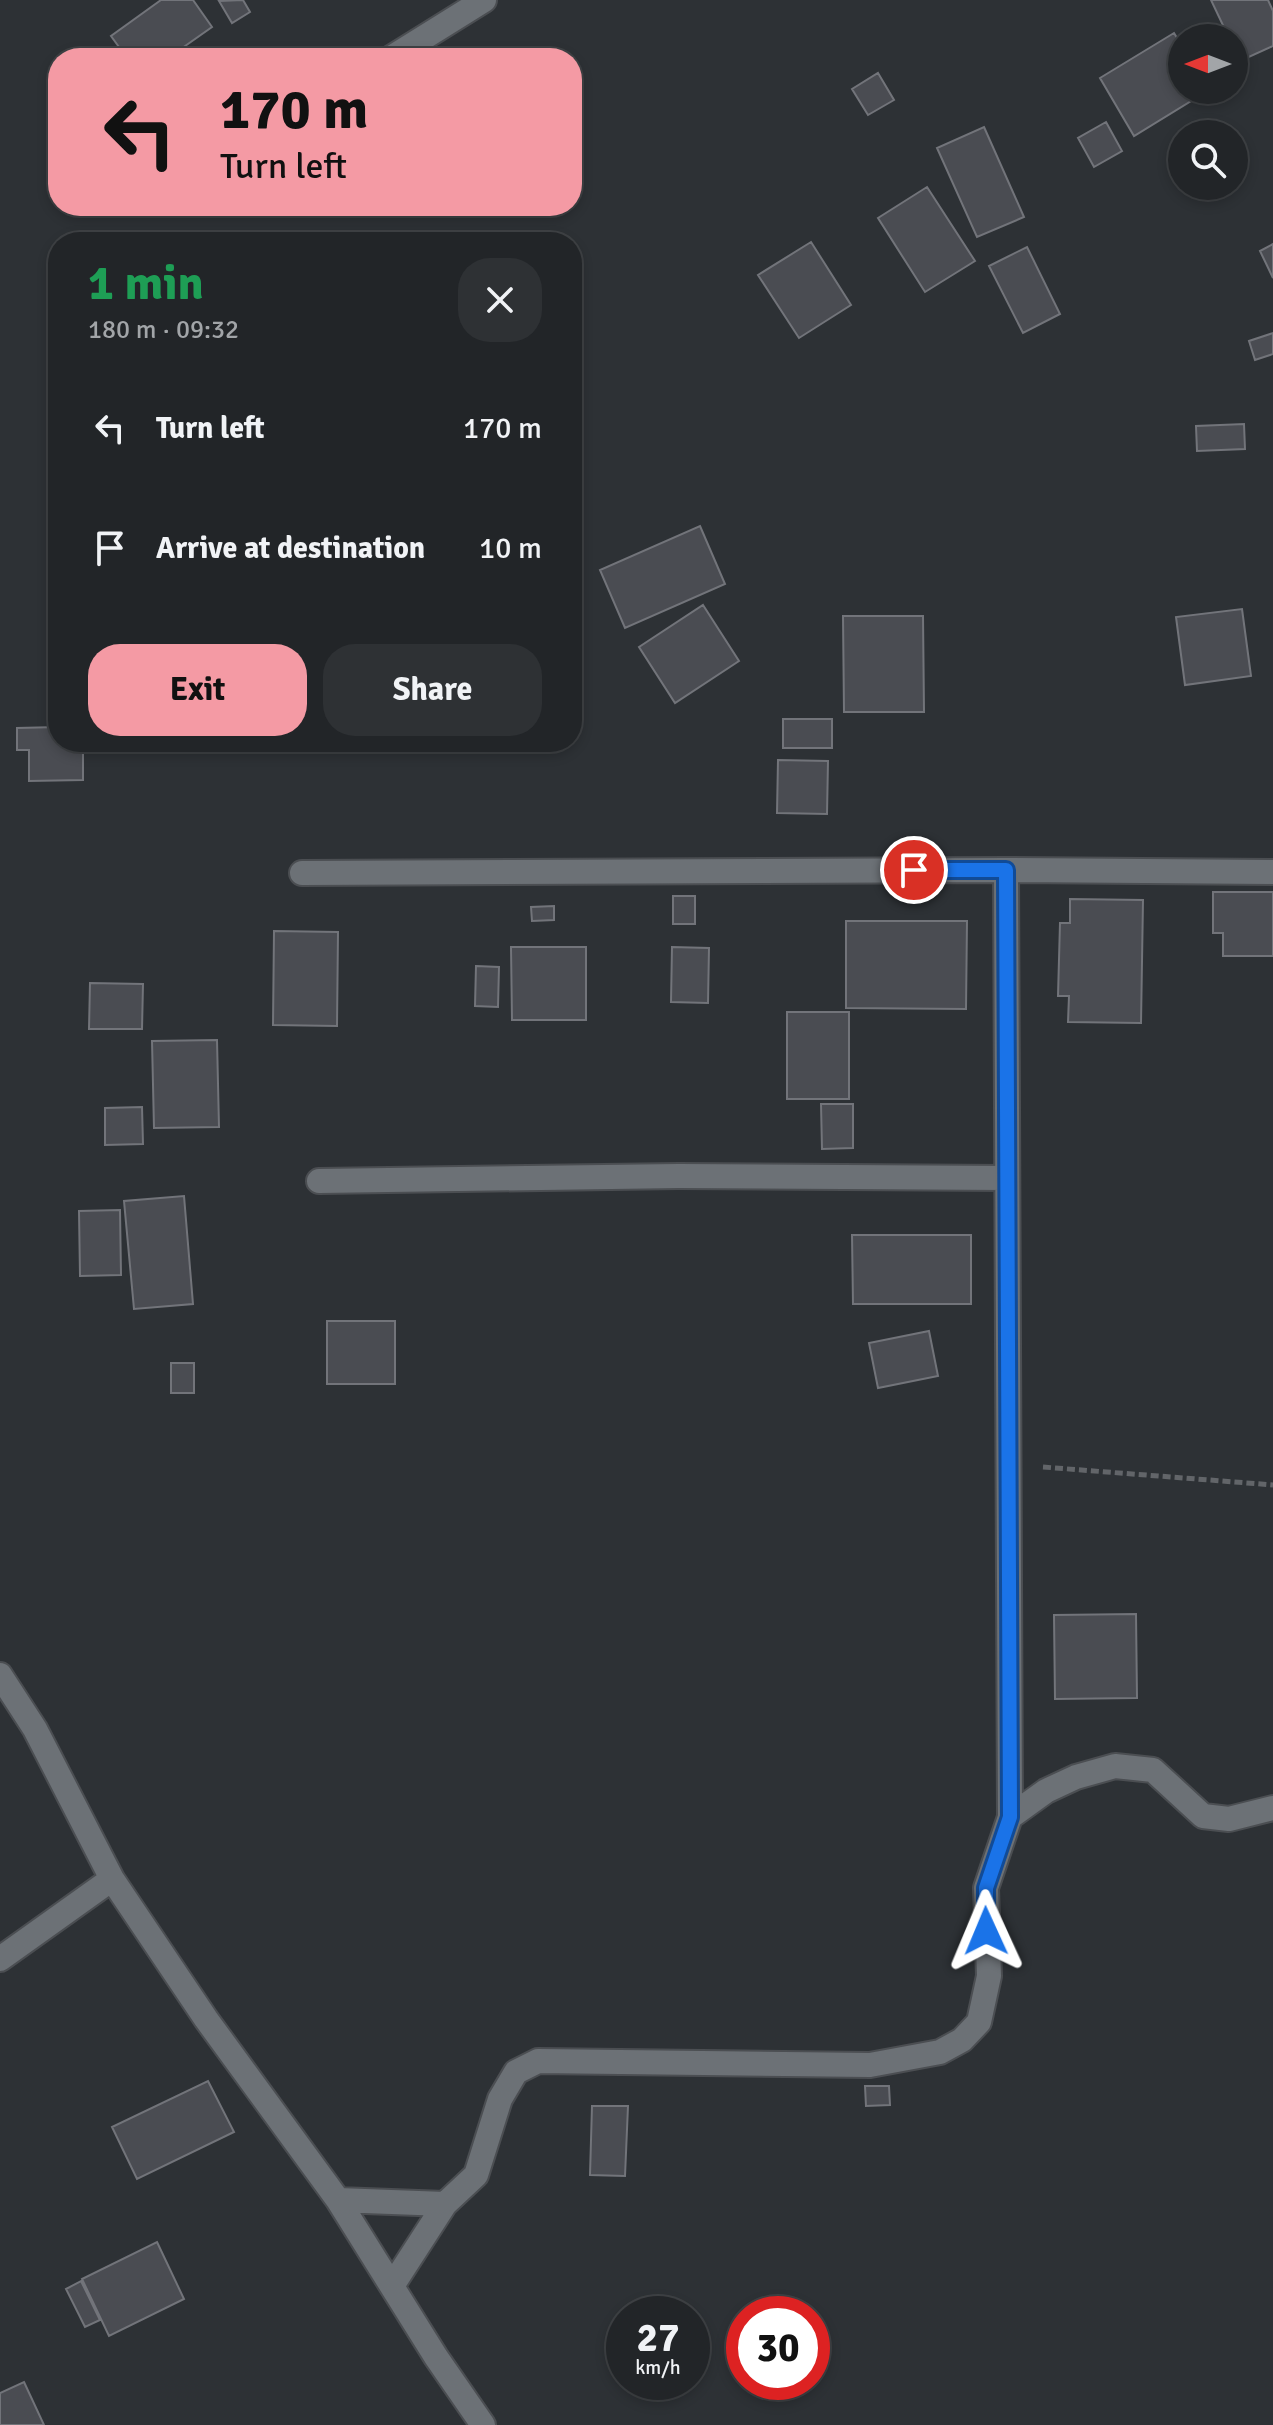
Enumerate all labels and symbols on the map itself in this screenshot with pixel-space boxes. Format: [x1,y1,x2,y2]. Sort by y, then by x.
north arrow [1168,24,1248,104]
pin [880,836,948,904]
position arrow [944,1889,1028,1973]
speed limit sign: 30 [726,2296,830,2400]

